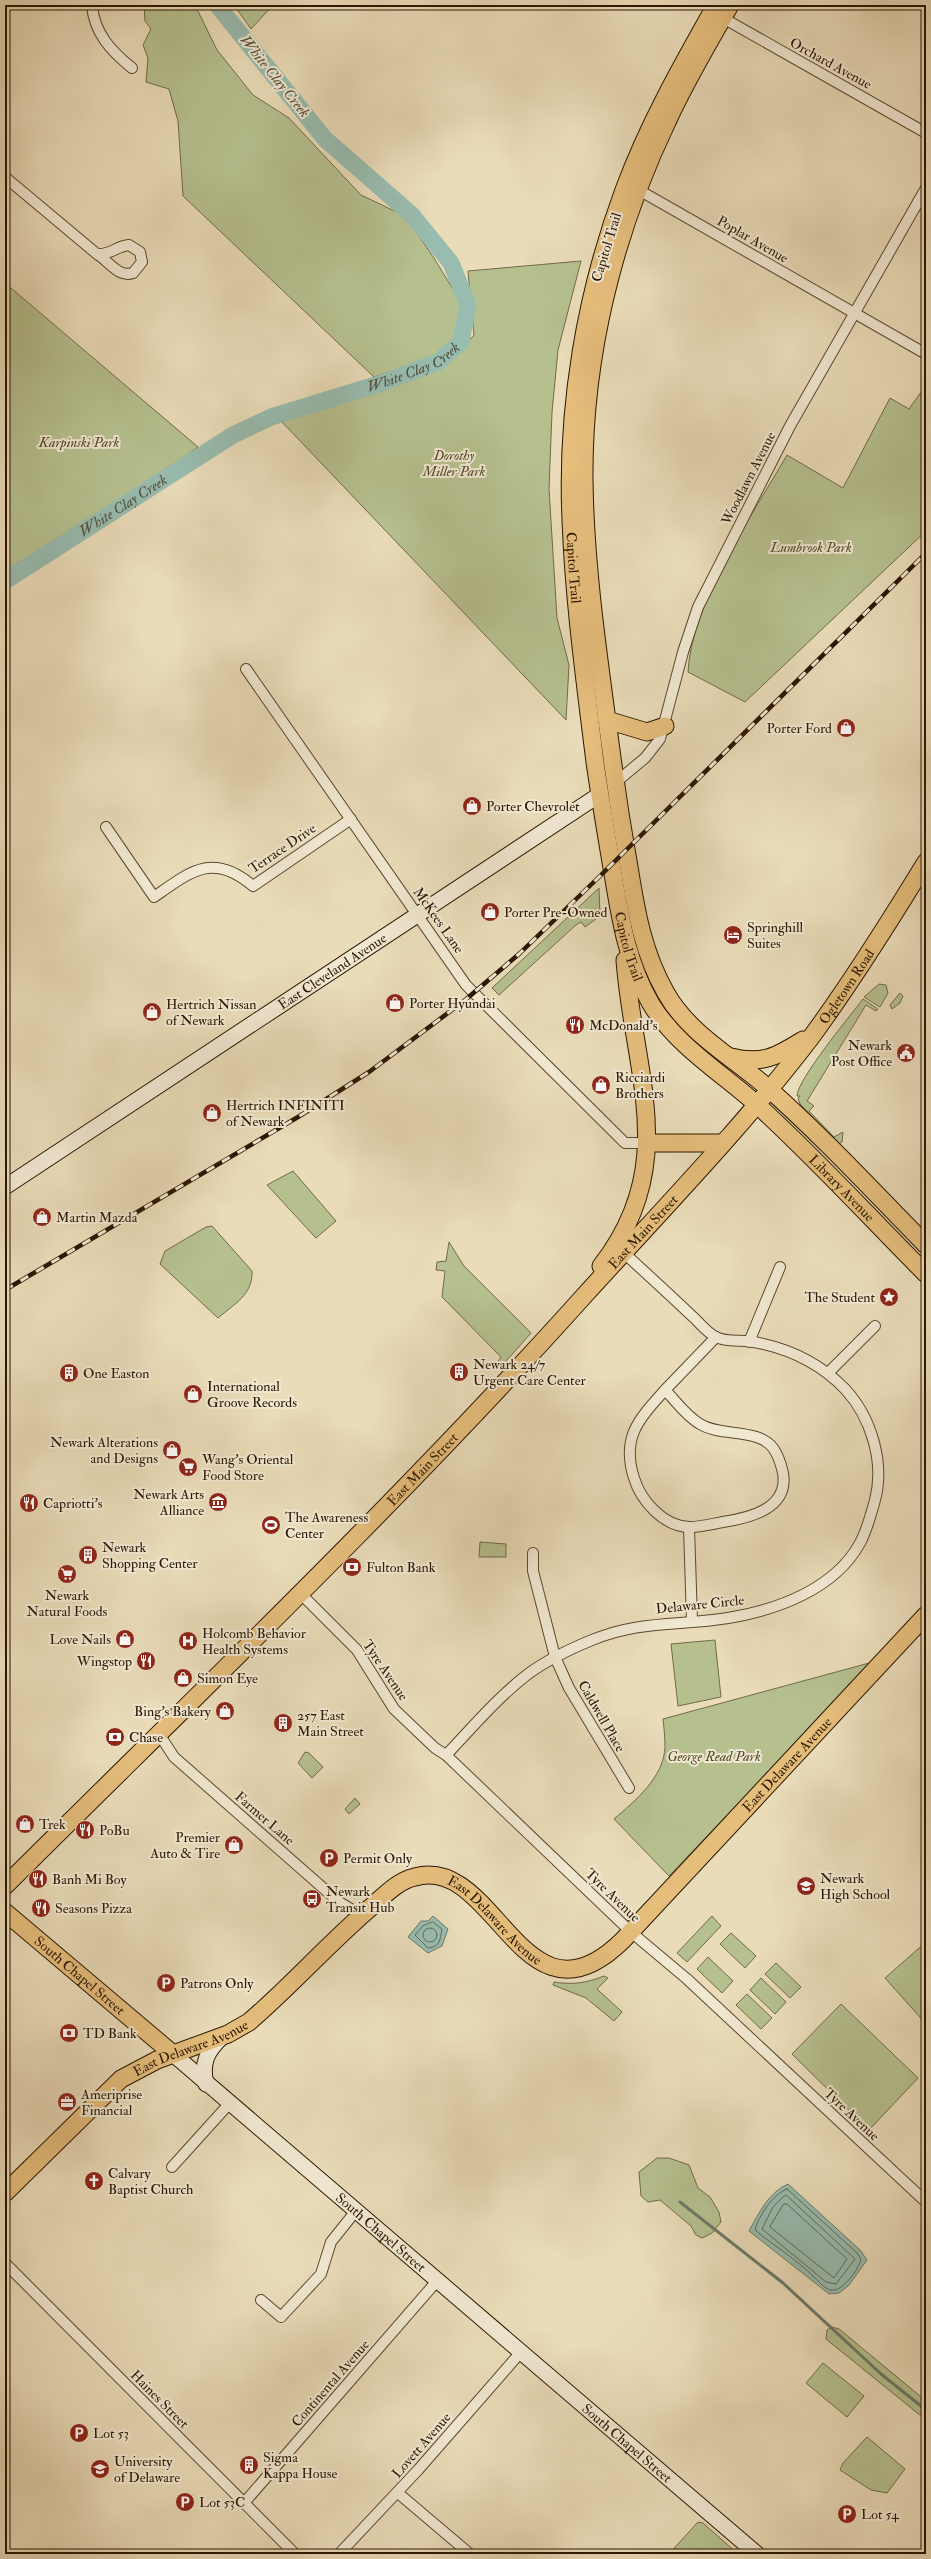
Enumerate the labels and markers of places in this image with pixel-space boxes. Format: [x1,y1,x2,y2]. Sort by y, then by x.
shop icon: Porter Ford [835,717,857,739]
place label: Porter Ford [766,720,832,737]
shop icon: Porter Chevrolet [461,795,483,817]
place label: Porter Chevrolet [486,798,580,815]
shop icon: Porter Pre-Owned [479,901,501,923]
place label: Porter Pre-Owned [504,904,607,921]
place label: Springhill Suites [747,919,804,952]
hotel icon: Springhill Suites [722,924,744,946]
shop icon: Porter Hyundai [384,992,406,1014]
place label: Porter Hyundai [409,995,496,1013]
place label: Hertrich Nissan of Newark [166,996,256,1029]
shop icon: Hertrich Nissan of Newark [141,1001,163,1023]
restaurant icon: McDonald's [564,1014,586,1036]
place label: McDonald's [589,1017,658,1034]
place label: Newark Post Office [831,1037,892,1070]
public building icon: Newark Post Office [895,1042,917,1064]
place label: Ricciardi Brothers [615,1069,665,1102]
shop icon: Ricciardi Brothers [590,1074,612,1096]
place label: Hertrich INFINITI of Newark [226,1097,345,1130]
shop icon: Hertrich INFINITI of Newark [201,1102,223,1124]
shop icon: Martin Mazda [31,1206,53,1228]
place label: Martin Mazda [56,1209,138,1226]
place icon: The Student [878,1286,900,1308]
place label: The Student [804,1289,875,1306]
place label: Newark 24/7 Urgent Care Center [473,1356,586,1389]
building icon: Newark 24/7 Urgent Care Center [448,1361,470,1383]
building icon: One Easton [58,1362,80,1384]
place label: One Easton [83,1365,150,1382]
place label: International Groove Records [207,1378,297,1411]
shop icon: International Groove Records [182,1383,204,1405]
place label: Newark Alterations and Designs [50,1434,158,1467]
shop icon: Newark Alterations and Designs [161,1439,183,1461]
place label: Wang's Oriental Food Store [201,1451,294,1484]
supermarket icon: Wang's Oriental Food Store [177,1456,199,1478]
place label: Newark Arts Alliance [133,1486,204,1519]
museum icon: Newark Arts Alliance [207,1491,229,1513]
restaurant icon: Capriotti's [18,1492,40,1514]
place label: Capriotti's [43,1495,103,1513]
place label: The Awareness Center [285,1509,368,1542]
sports icon: The Awareness Center [260,1514,282,1536]
place label: Newark Shopping Center [102,1539,198,1573]
building icon: Newark Shopping Center [77,1544,99,1566]
bank icon: Fulton Bank [341,1556,363,1578]
place label: Fulton Bank [366,1559,436,1576]
supermarket icon: Newark Natural Foods [56,1563,78,1585]
place label: Newark Natural Foods [27,1587,108,1620]
place label: Holcomb Behavior Health Systems [202,1625,307,1659]
shop icon: Love Nails [114,1628,136,1650]
hospital icon: Holcomb Behavior Health Systems [177,1630,199,1652]
place label: Love Nails [49,1631,111,1648]
restaurant icon: Wingstop [135,1650,157,1672]
place label: Wingstop [76,1653,132,1671]
shop icon: Simon Eye [172,1667,194,1689]
place label: Simon Eye [197,1670,258,1688]
shop icon: Bing's Bakery [214,1700,236,1722]
place label: Bing's Bakery [134,1703,212,1721]
place label: 257 East Main Street [297,1707,364,1740]
building icon: 257 East Main Street [272,1712,294,1734]
bank icon: Chase [104,1726,126,1748]
place label: Chase [129,1729,163,1746]
shop icon: Trek [14,1813,36,1835]
place label: Trek [39,1816,66,1833]
restaurant icon: PoBu [74,1819,96,1841]
place label: PoBu [99,1822,130,1839]
place label: Premier Auto & Tire [149,1829,221,1862]
shop icon: Premier Auto & Tire [223,1834,245,1856]
parking icon: Permit Only [318,1847,340,1869]
place label: Permit Only [343,1850,413,1868]
restaurant icon: Banh Mi Boy [27,1868,49,1890]
place label: Newark High School [820,1870,891,1903]
place label: Banh Mi Boy [52,1871,128,1889]
school or university icon: Newark High School [795,1875,817,1897]
place label: Newark Transit Hub [326,1883,395,1916]
bus stop icon: Newark Transit Hub [301,1888,323,1910]
restaurant icon: Seasons Pizza [30,1897,52,1919]
place label: Seasons Pizza [55,1900,132,1917]
parking icon: Patrons Only [155,1972,177,1994]
place label: Patrons Only [180,1975,254,1993]
bank icon: TD Bank [58,2022,80,2044]
place label: TD Bank [83,2025,137,2042]
place label: Ameriprise Financial [80,2086,142,2119]
office icon: Ameriprise Financial [56,2091,78,2113]
place label: Calvary Baptist Church [108,2165,194,2199]
church icon: Calvary Baptist Church [83,2170,105,2192]
parking icon: Lot 53 [68,2422,90,2444]
place label: Lot 53 [93,2425,129,2442]
place label: Sigma Kappa House [263,2449,337,2483]
place label: University of Delaware [114,2453,180,2486]
building icon: Sigma Kappa House [238,2454,260,2476]
school or university icon: University of Delaware [89,2458,111,2480]
parking icon: Lot 53C [174,2491,196,2513]
place label: Lot 53C [199,2494,245,2511]
parking icon: Lot 54 [836,2503,858,2525]
place label: Lot 54 [861,2506,900,2523]

